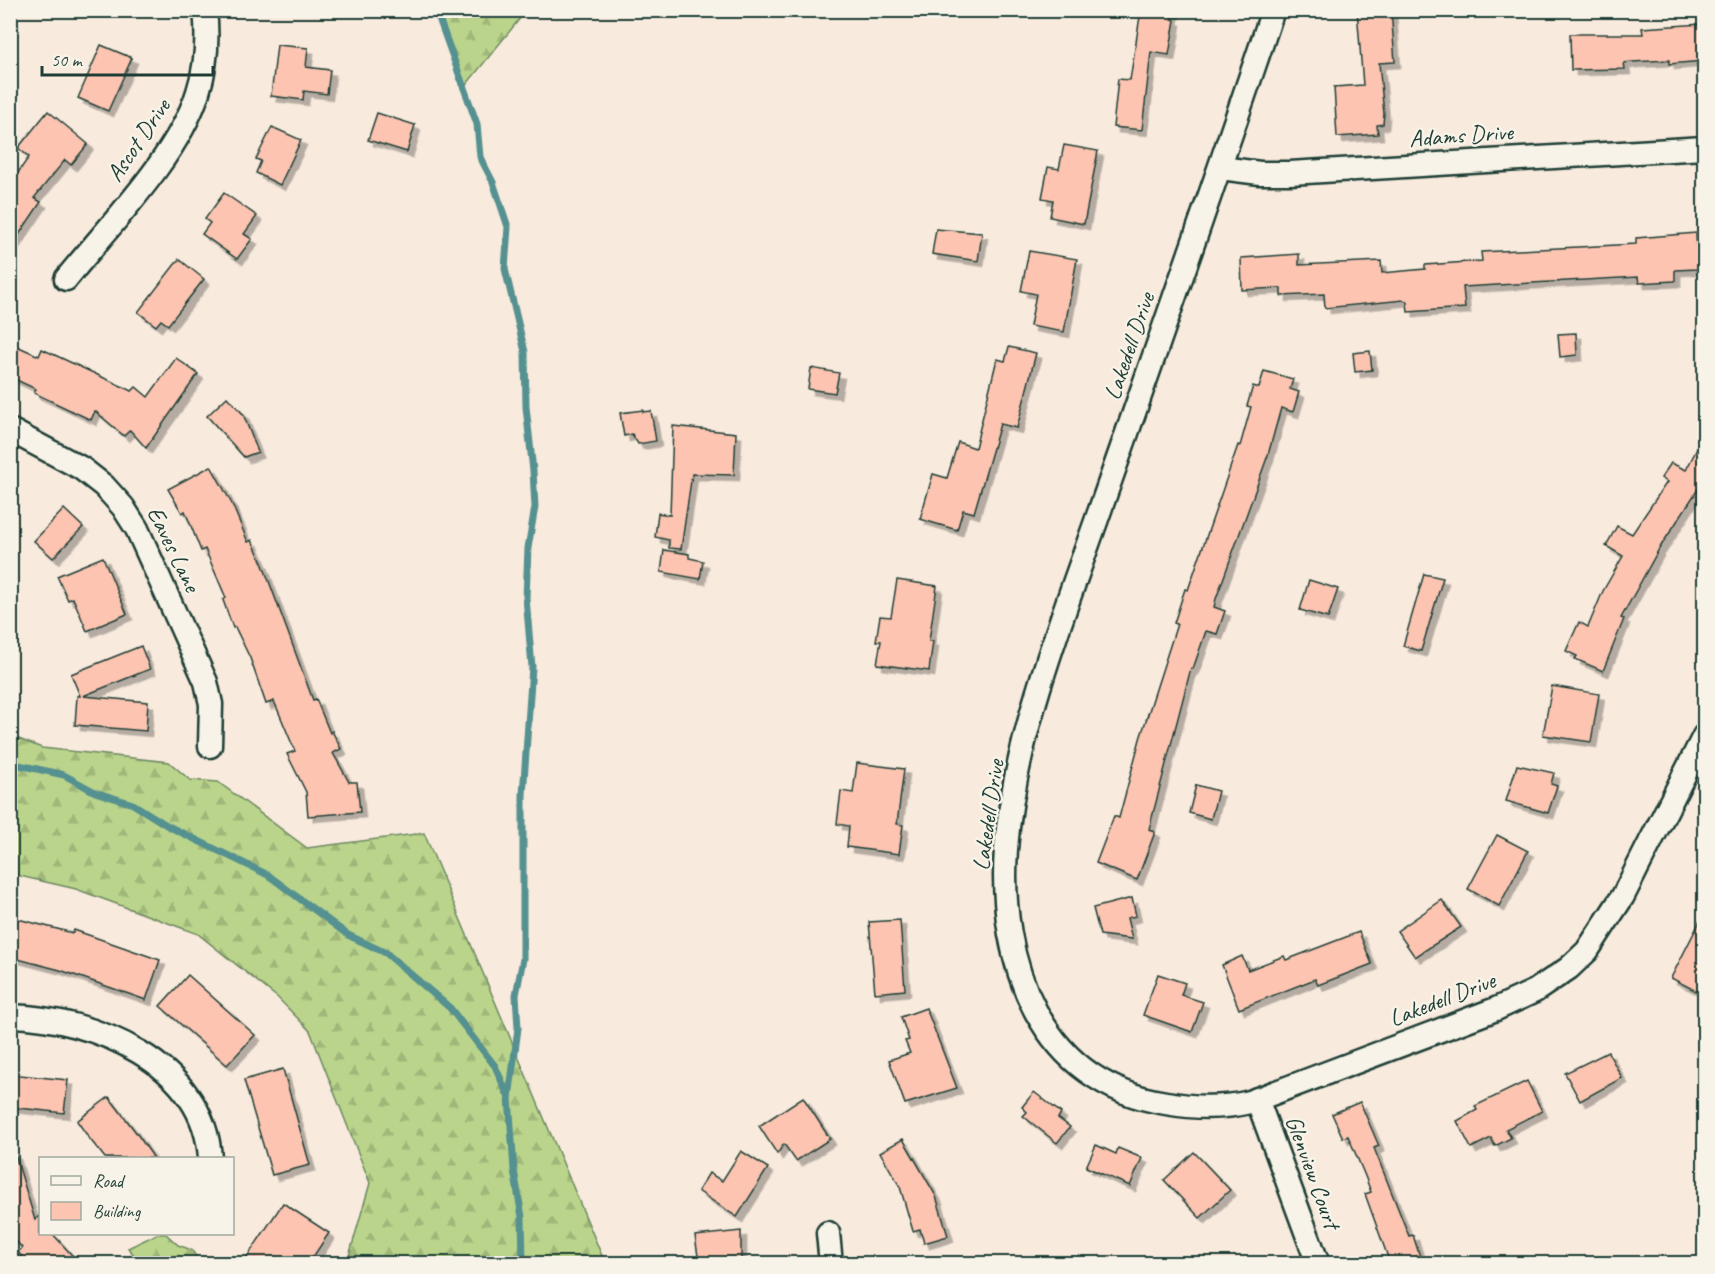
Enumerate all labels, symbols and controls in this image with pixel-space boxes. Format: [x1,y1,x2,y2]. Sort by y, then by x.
scale bar [42,39,213,77]
text: 50 m [51,49,84,71]
street label: Ascot Drive [99,91,178,187]
street label: Adams Drive [1408,116,1516,154]
street label: Lakedell Drive [1097,286,1162,403]
street label: Eaves Lane [141,501,208,598]
street label: Lakedell Drive [965,756,1011,872]
street label: Lakedell Drive [1385,964,1501,1033]
street label: Glenview Court [1279,1111,1348,1236]
legend [39,1157,234,1235]
text: Road [93,1170,126,1192]
text: Building [93,1200,142,1222]

